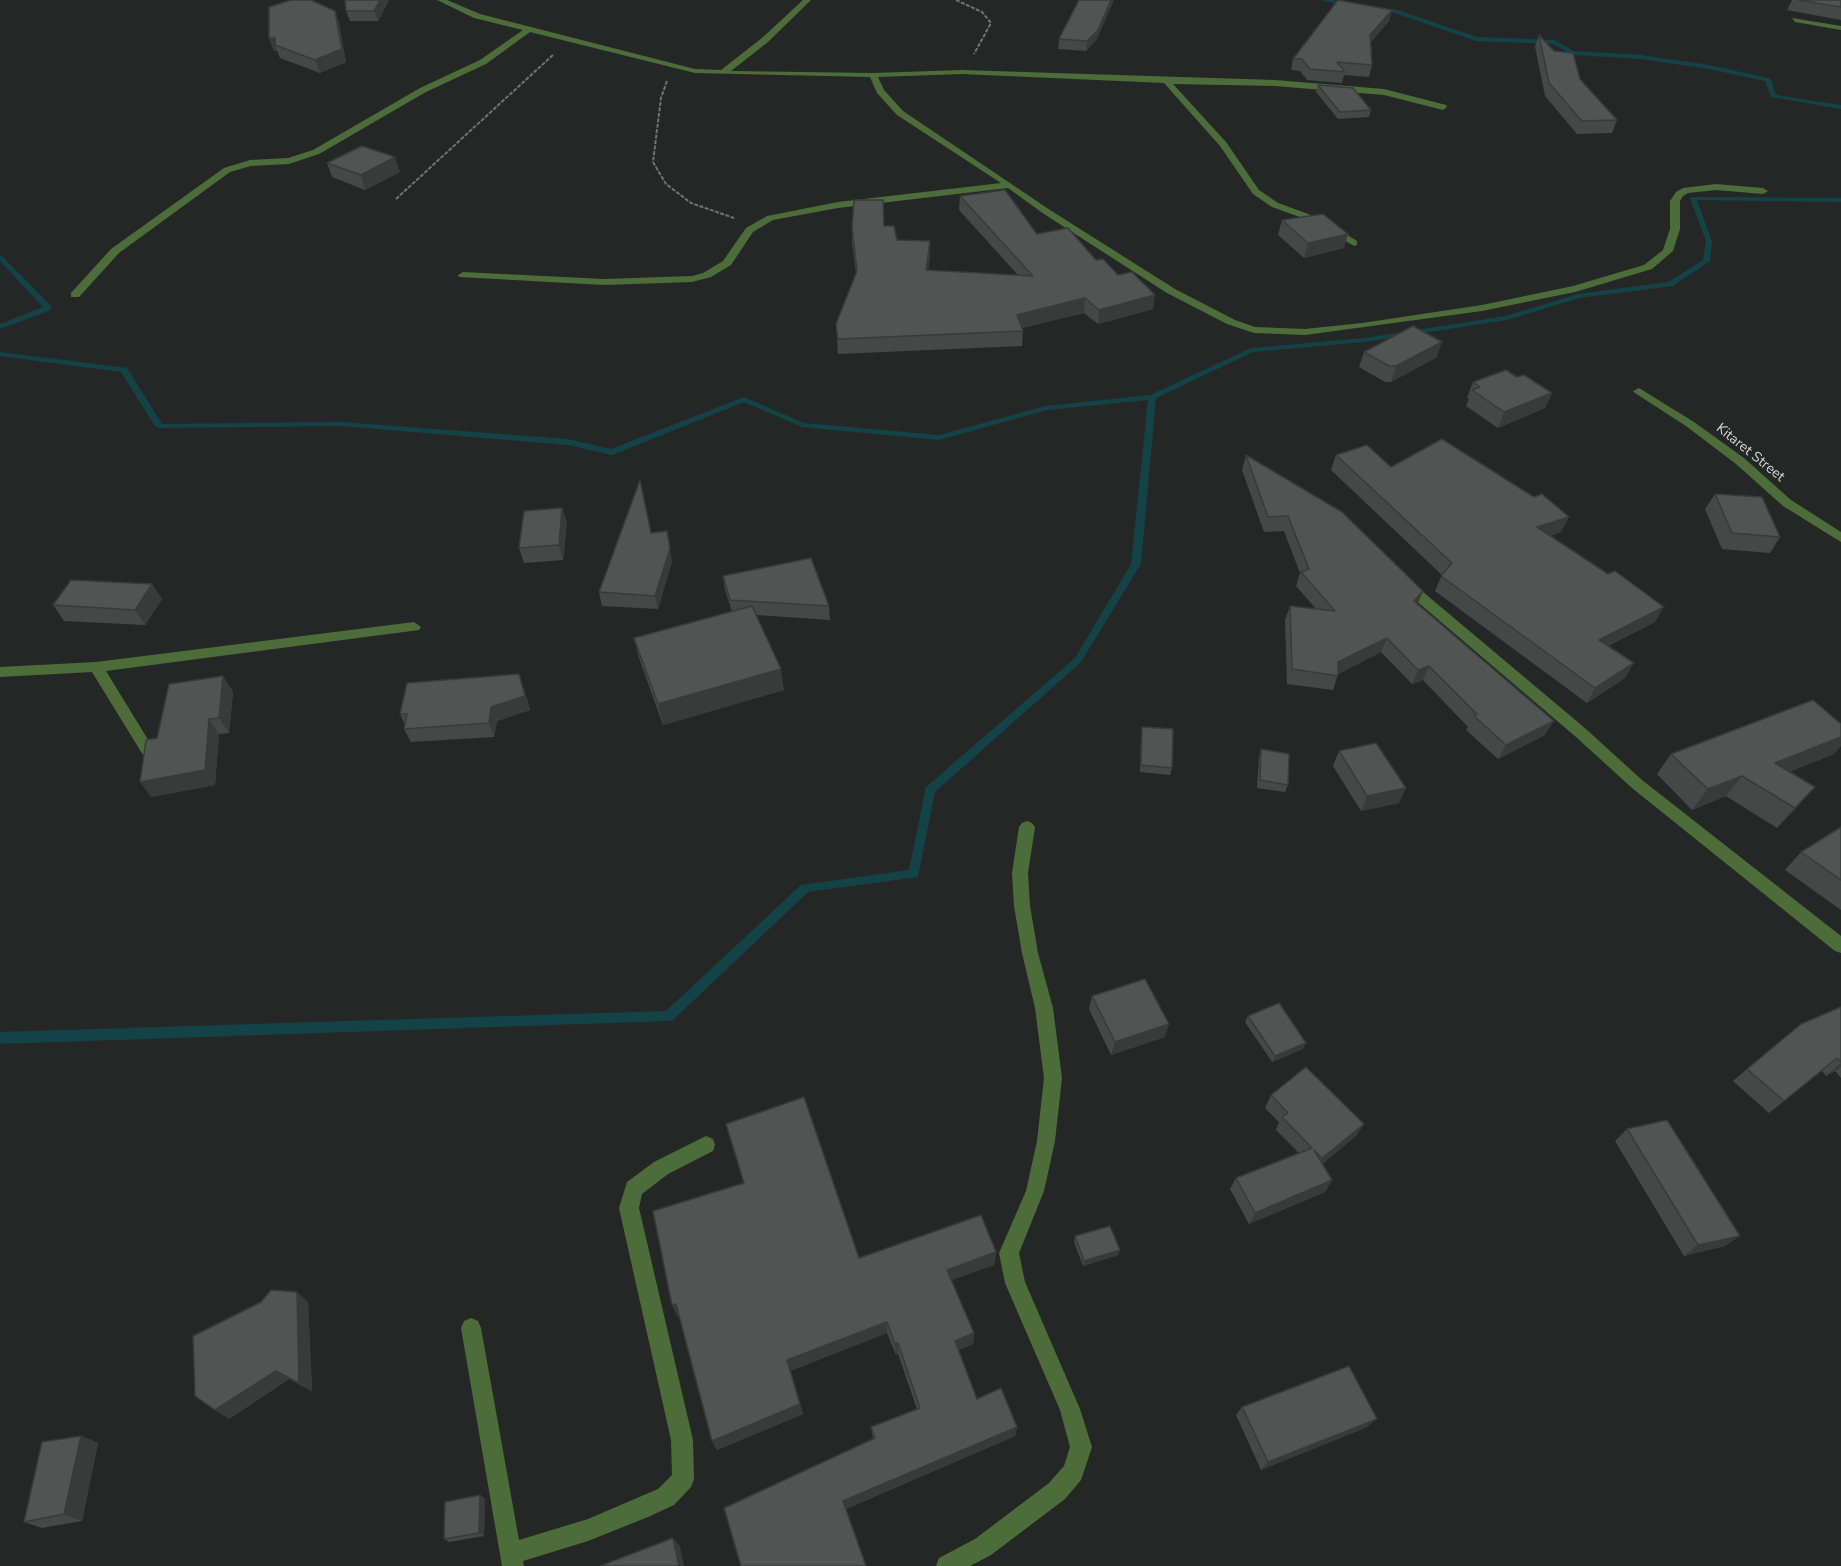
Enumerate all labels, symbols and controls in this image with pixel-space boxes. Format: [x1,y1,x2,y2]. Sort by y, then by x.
street label: Kitaret Street [1712,420,1788,486]

